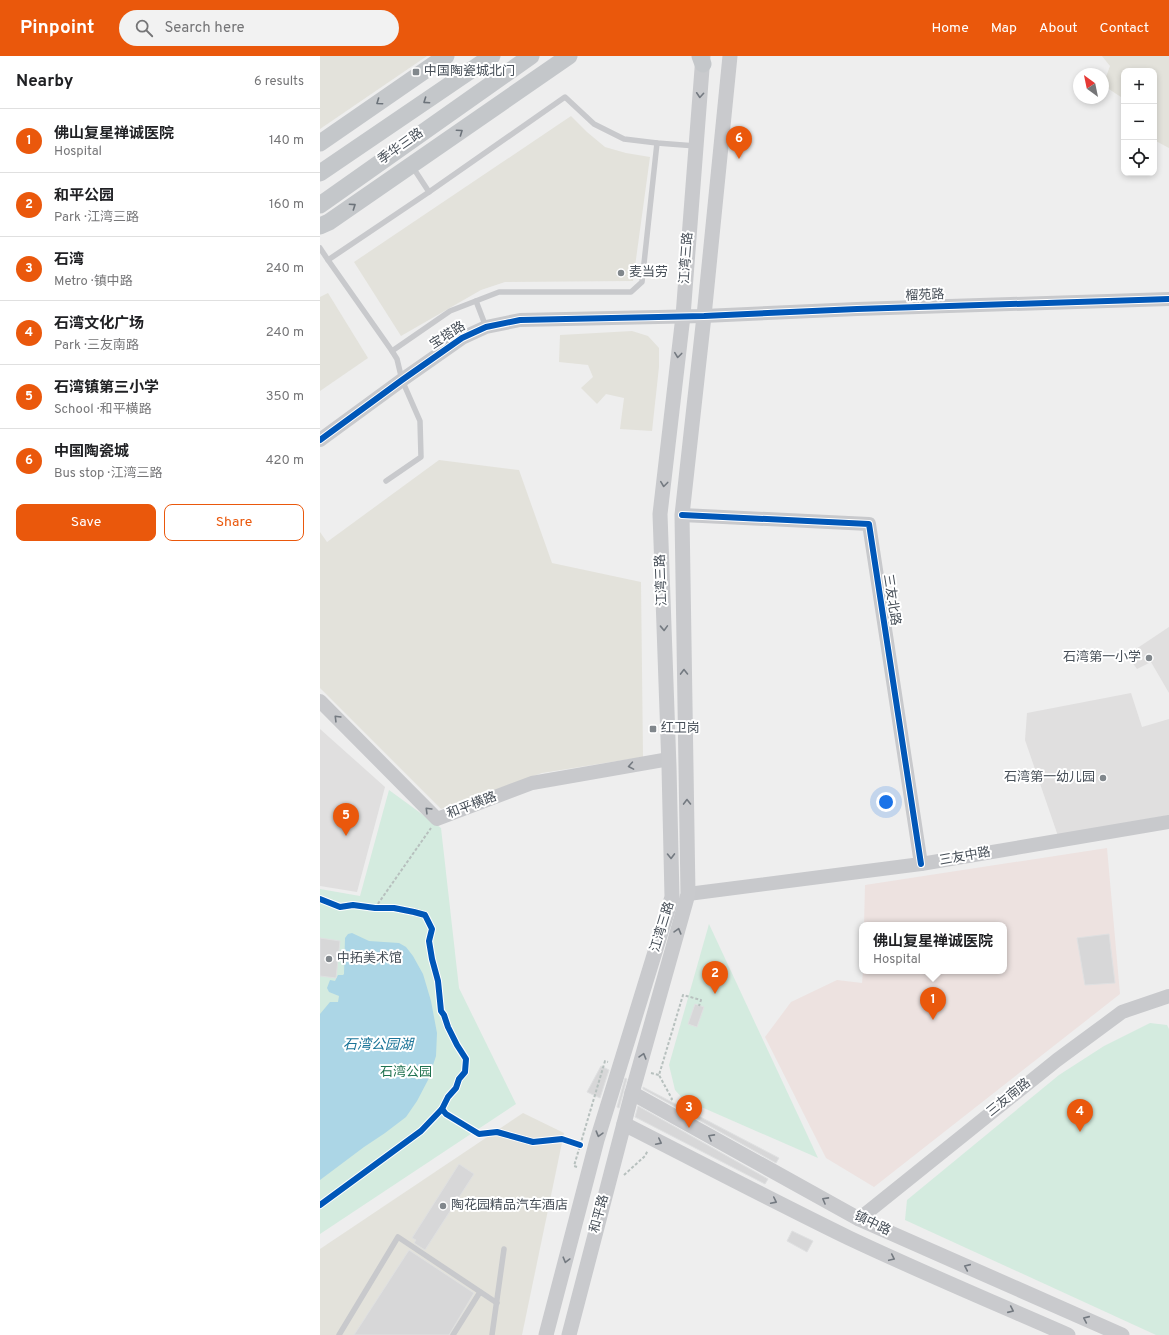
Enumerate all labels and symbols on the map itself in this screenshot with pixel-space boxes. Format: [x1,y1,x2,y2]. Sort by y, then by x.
place label: 中国陶瓷城北门 [424,63,515,80]
marker: 中国陶瓷城北门 [411,67,421,77]
north arrow [1073,68,1109,104]
one-way arrow [696,92,705,98]
one-way arrow [423,96,430,104]
one-way arrow [376,97,383,105]
street label: 季华三路 [375,125,427,168]
pin: 6 [726,126,752,159]
one-way arrow [456,129,463,137]
one-way arrow [349,203,356,211]
street label: 江湾三路 [676,231,697,285]
place label: 麦当劳 [629,265,668,281]
marker: 麦当劳 [616,268,626,278]
street label: 榴苑路 [905,287,945,305]
street label: 宝塔路 [427,319,469,353]
one-way arrow [674,352,683,358]
one-way arrow [659,481,668,487]
street label: 江湾三路 [652,554,671,606]
street label: 三友北路 [879,573,904,627]
one-way arrow [660,625,668,631]
place label: 石湾第一小学 [1063,649,1141,666]
marker: 石湾第一小学 [1144,653,1154,663]
one-way arrow [680,669,689,675]
one-way arrow [334,715,342,723]
place label: 红卫岗 [661,720,700,737]
marker: 红卫岗 [648,724,658,734]
one-way arrow [627,761,634,770]
place label: 石湾第一幼儿园 [1004,769,1095,786]
marker: 石湾第一幼儿园 [1098,773,1108,783]
street label: 和平横路 [445,789,499,823]
your location [876,792,896,812]
one-way arrow [683,799,691,805]
pin: 5 [333,803,359,836]
one-way arrow [425,807,433,815]
street label: 三友中路 [938,845,992,869]
one-way arrow [667,853,676,859]
street label: 江湾三路 [647,899,678,954]
one-way arrow [673,927,682,934]
place label: 中拓美术馆 [337,950,402,967]
marker: 中拓美术馆 [324,954,334,964]
pin: 2 [702,961,728,994]
pin: 1 [920,987,946,1020]
water label: 石湾公园湖 [343,1037,415,1054]
one-way arrow [638,1052,646,1059]
park label: 石湾公园 [380,1064,432,1081]
street label: 三友南路 [984,1075,1034,1121]
pin: 3 [676,1095,702,1128]
pin: 4 [1067,1099,1093,1132]
one-way arrow [595,1130,604,1137]
one-way arrow [708,1135,716,1142]
one-way arrow [655,1137,662,1144]
street label: 和平路 [587,1193,613,1235]
one-way arrow [770,1196,778,1204]
place label: 陶花园精品汽车酒店 [451,1197,568,1214]
one-way arrow [822,1198,829,1205]
marker: 陶花园精品汽车酒店 [438,1201,448,1211]
street label: 镇中路 [851,1208,893,1240]
one-way arrow [888,1253,895,1261]
one-way arrow [562,1256,571,1263]
one-way arrow [964,1264,971,1272]
one-way arrow [1006,1305,1014,1313]
one-way arrow [1083,1316,1090,1324]

